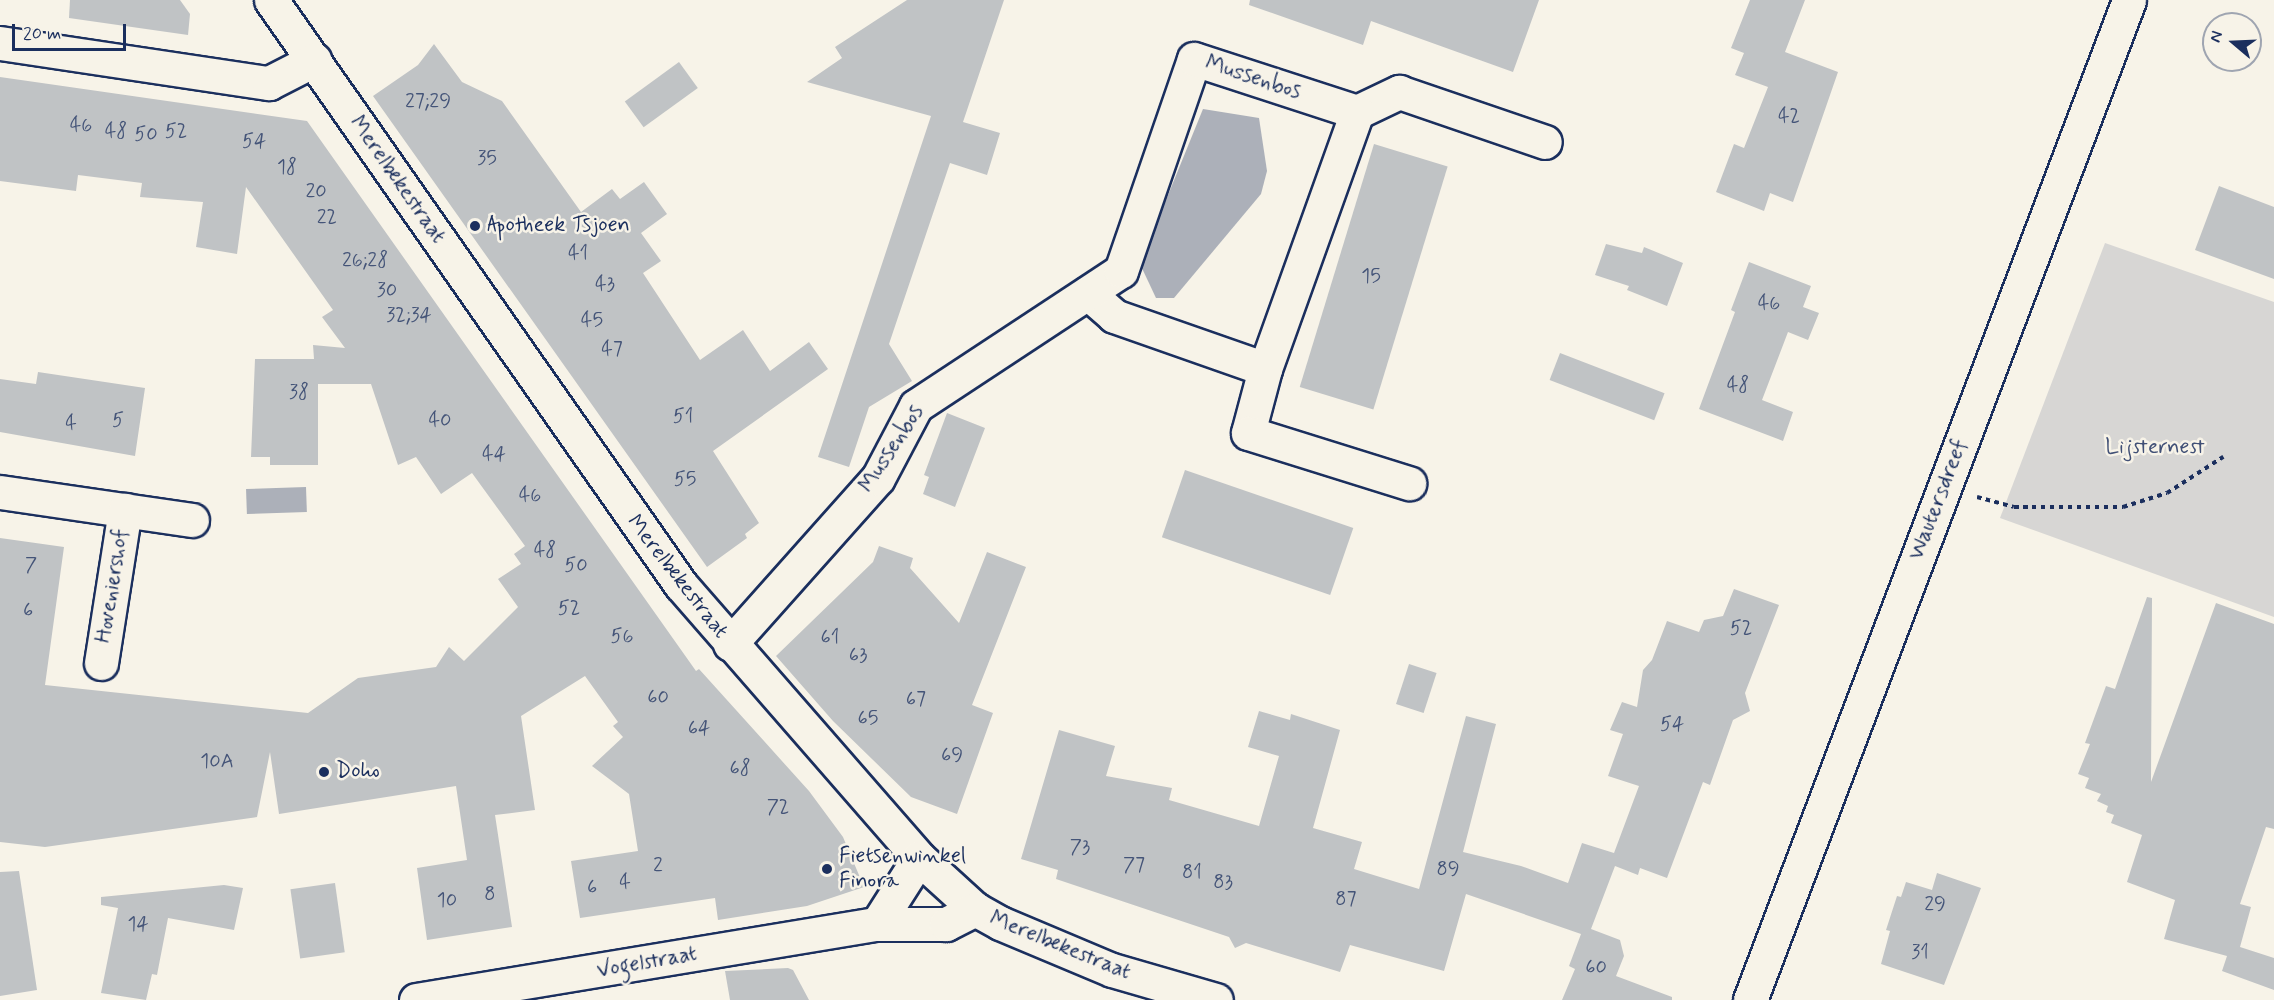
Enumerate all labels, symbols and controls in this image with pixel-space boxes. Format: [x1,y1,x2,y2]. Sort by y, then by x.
scale bar [15,12,129,50]
north arrow [2202,12,2262,72]
text: 20 m [23,22,61,46]
text: N [2205,28,2228,45]
street label: Mussenbos [1202,50,1304,106]
house number: 27;29 [405,89,451,113]
house number: 42 [1778,104,1800,128]
street label: Merelbekestraat [343,111,451,249]
house number: 46 [70,113,92,137]
house number: 48 [105,119,127,143]
house number: 52 [165,119,187,143]
house number: 50 [134,122,158,146]
house number: 54 [242,129,266,153]
house number: 35 [477,146,497,170]
house number: 18 [277,155,297,179]
house number: 20 [305,179,327,203]
house number: 22 [317,205,337,229]
place label: Apotheek Tsjoen [487,213,627,239]
marker: Apotheek Tsjoen [468,219,482,233]
house number: 41 [568,241,588,265]
house number: 26;28 [342,248,388,272]
house number: 15 [1361,264,1381,288]
house number: 43 [595,272,615,296]
house number: 30 [377,278,397,302]
house number: 46 [1758,291,1780,315]
house number: 32;34 [386,303,432,327]
house number: 45 [581,308,603,332]
house number: 47 [601,337,623,361]
house number: 48 [1727,373,1749,397]
house number: 38 [289,380,309,404]
street label: Mussenbos [854,400,930,498]
house number: 51 [673,404,693,428]
house number: 5 [112,408,124,432]
house number: 40 [428,408,452,432]
house number: 4 [65,411,77,435]
park label: Lijsternest [2105,435,2205,461]
street label: Wautersdreef [1904,436,1974,564]
house number: 44 [482,442,506,466]
house number: 55 [674,467,696,491]
house number: 46 [519,483,541,507]
street label: Merelbekestraat [620,510,734,644]
street label: Hoveniershof [91,527,135,645]
house number: 48 [534,538,556,562]
house number: 7 [25,553,37,577]
house number: 50 [564,553,588,577]
house number: 52 [558,596,580,620]
house number: 6 [23,598,33,622]
house number: 52 [1730,616,1752,640]
house number: 56 [610,624,634,648]
house number: 61 [821,625,839,649]
house number: 63 [849,643,867,667]
house number: 60 [647,685,669,709]
house number: 67 [906,687,926,711]
house number: 65 [858,706,878,730]
house number: 54 [1660,712,1684,736]
house number: 64 [688,716,710,740]
house number: 69 [941,743,963,767]
house number: 10A [200,749,234,773]
house number: 68 [729,756,751,780]
place label: Doho [336,759,380,785]
marker: Doho [317,765,331,779]
house number: 72 [767,795,789,819]
house number: 73 [1070,835,1090,859]
place label: Fietsenwinkel Finora [839,843,966,894]
house number: 2 [653,853,663,877]
house number: 77 [1123,853,1145,877]
house number: 89 [1436,857,1460,881]
house number: 81 [1182,860,1202,884]
marker: Fietsenwinkel Finora [820,862,834,876]
house number: 4 [619,870,631,894]
house number: 83 [1213,870,1233,894]
house number: 6 [587,875,597,899]
house number: 8 [484,882,496,906]
house number: 87 [1335,887,1357,911]
house number: 10 [437,888,457,912]
house number: 29 [1924,892,1946,916]
street label: Merelbekestraat [986,906,1134,986]
house number: 14 [127,912,149,936]
house number: 31 [1911,940,1929,964]
street label: Vogelstraat [595,941,699,985]
house number: 60 [1585,955,1607,979]

